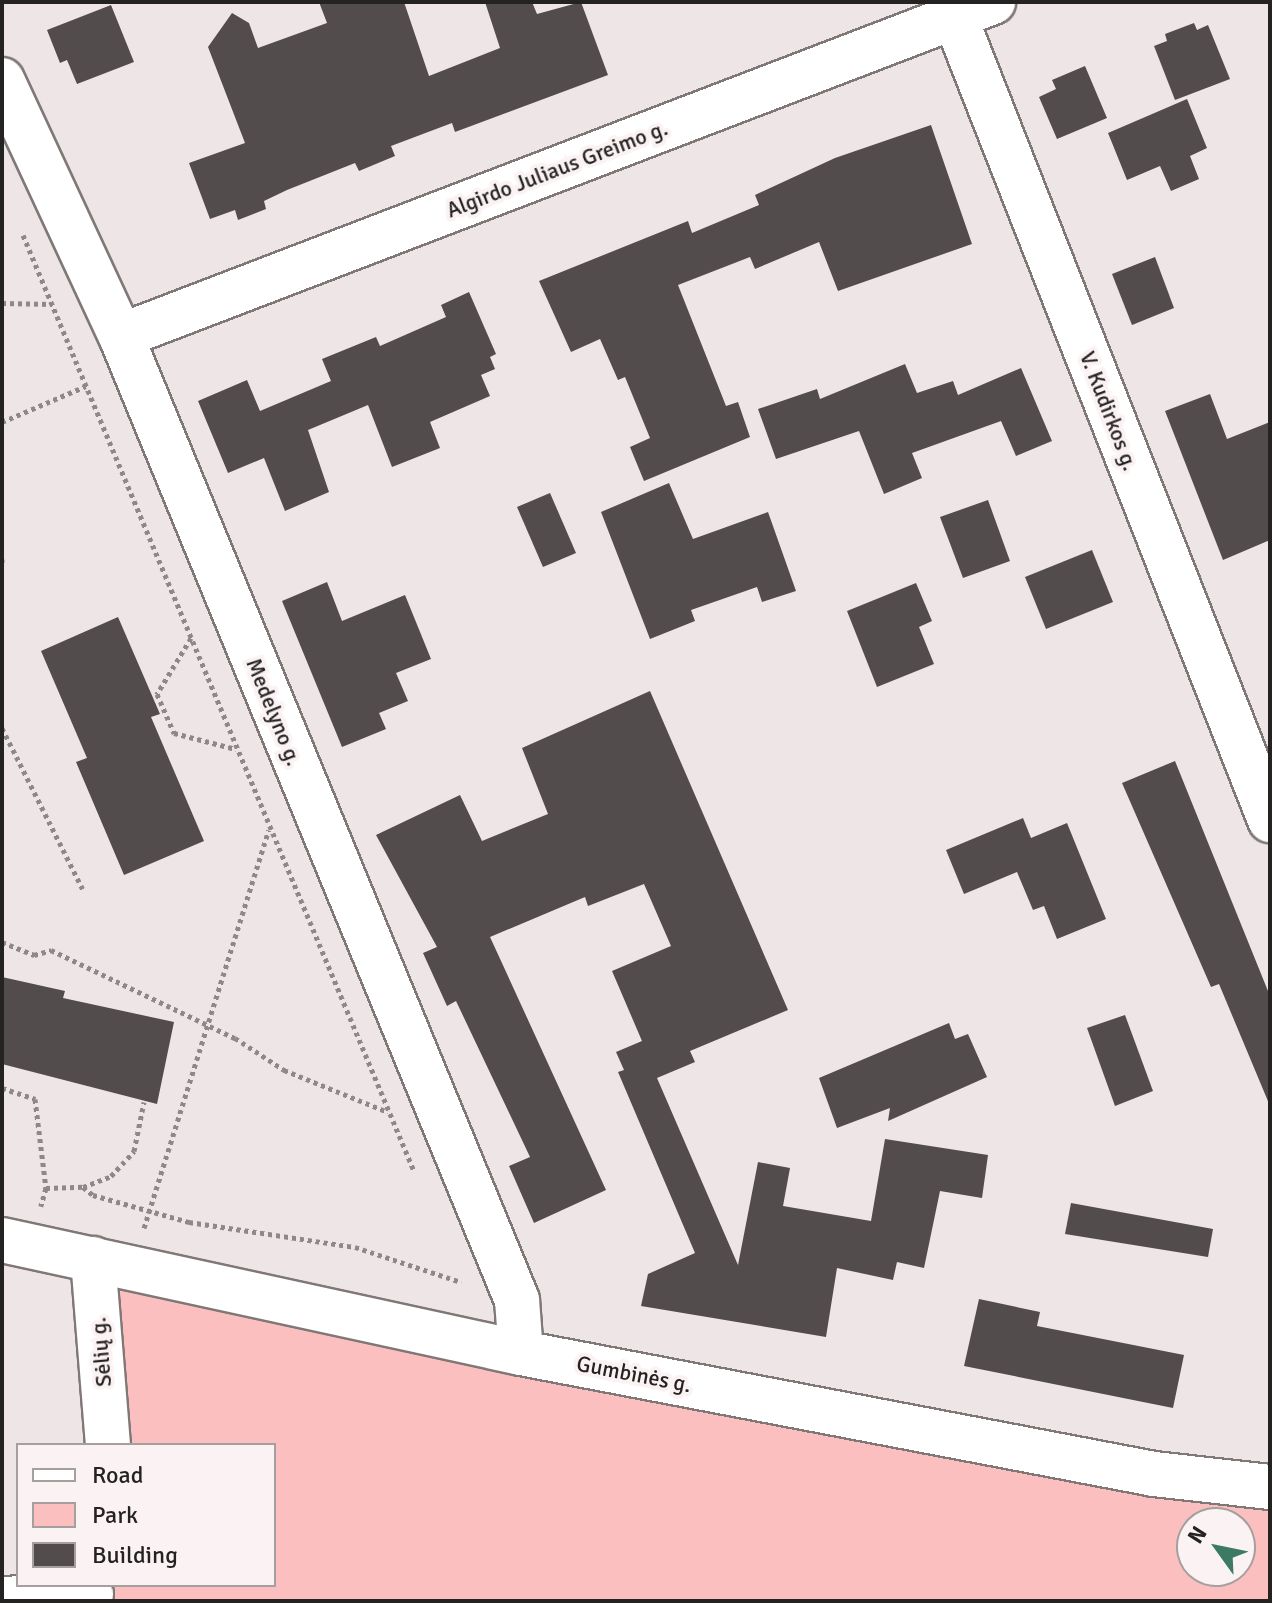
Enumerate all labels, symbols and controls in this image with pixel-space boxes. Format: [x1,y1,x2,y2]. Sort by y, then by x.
street label: Algirdo Juliaus Greimo g. [443,115,671,223]
street label: V. Kudirkos g. [1074,348,1144,474]
street label: Medelyno g. [240,654,308,770]
street label: Sėlių g. [85,1316,117,1388]
street label: Gumbinės g. [574,1350,694,1398]
legend [16,1443,276,1587]
text: Road [92,1460,143,1490]
text: Park [92,1500,138,1530]
north arrow [1176,1507,1256,1587]
text: N [1182,1521,1213,1549]
text: Building [92,1540,178,1570]

